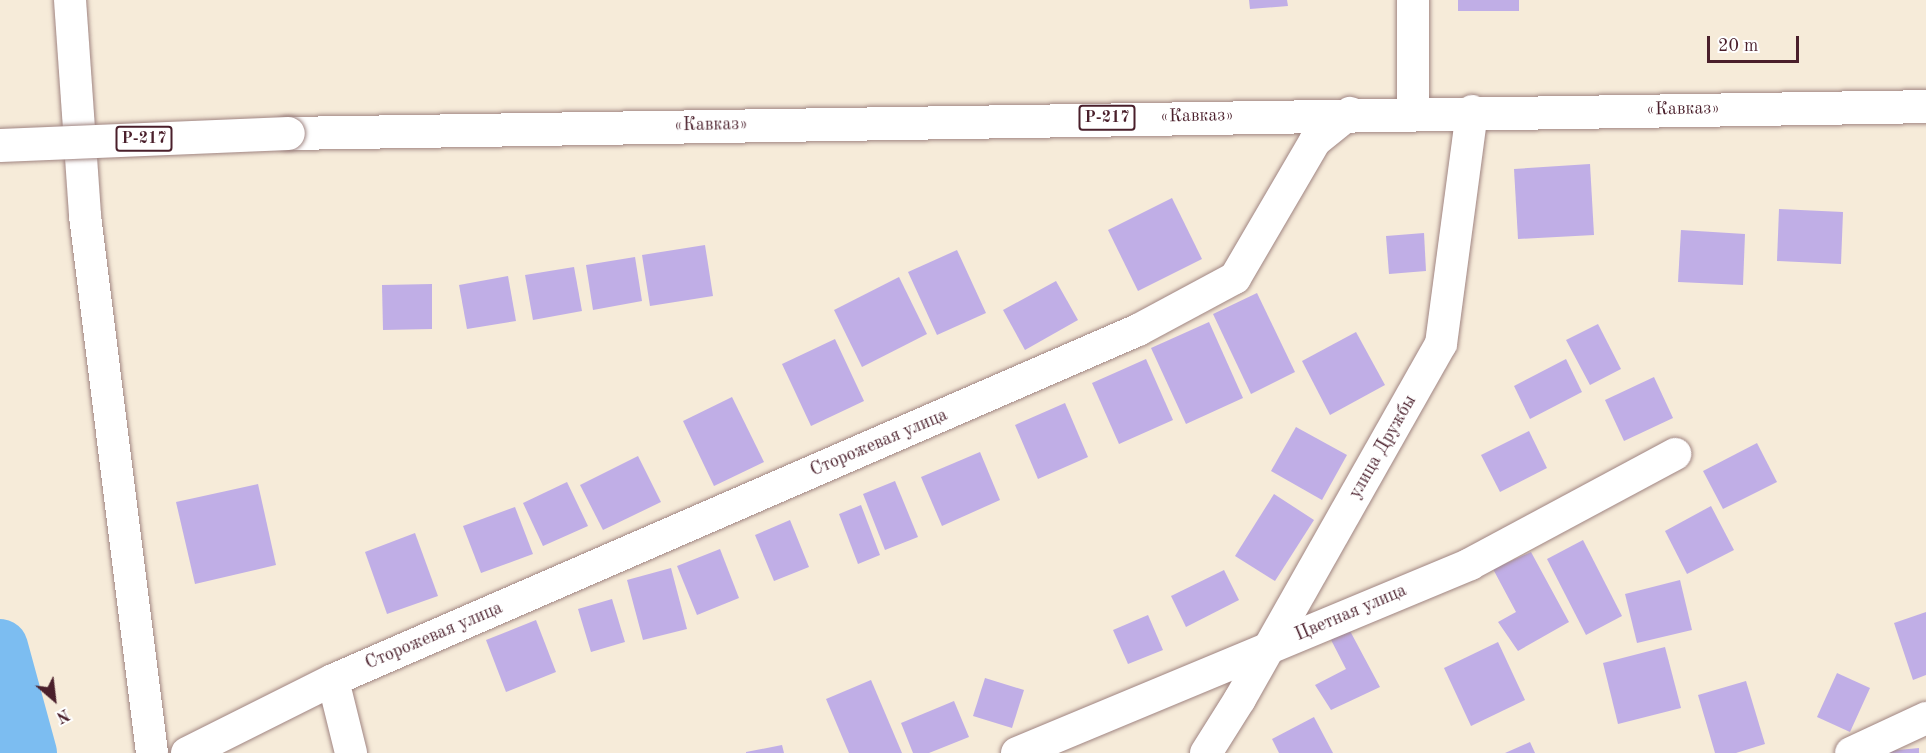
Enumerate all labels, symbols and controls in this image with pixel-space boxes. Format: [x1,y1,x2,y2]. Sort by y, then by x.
scale bar [1710,24,1802,62]
text: 20 m [1718,37,1758,55]
street label: «Кавказ» [1646,98,1720,120]
road number: Р-217 [1078,105,1136,131]
street label: «Кавказ» [1160,105,1234,127]
street label: «Кавказ» [674,114,748,136]
road number: Р-217 [116,126,172,152]
street label: улица Дружбы [1345,391,1421,503]
street label: Сторожевая улица [807,404,951,482]
street label: Цветная улица [1292,580,1410,646]
street label: Сторожевая улица [362,597,506,675]
north arrow [24,669,84,729]
text: N [53,705,72,725]

